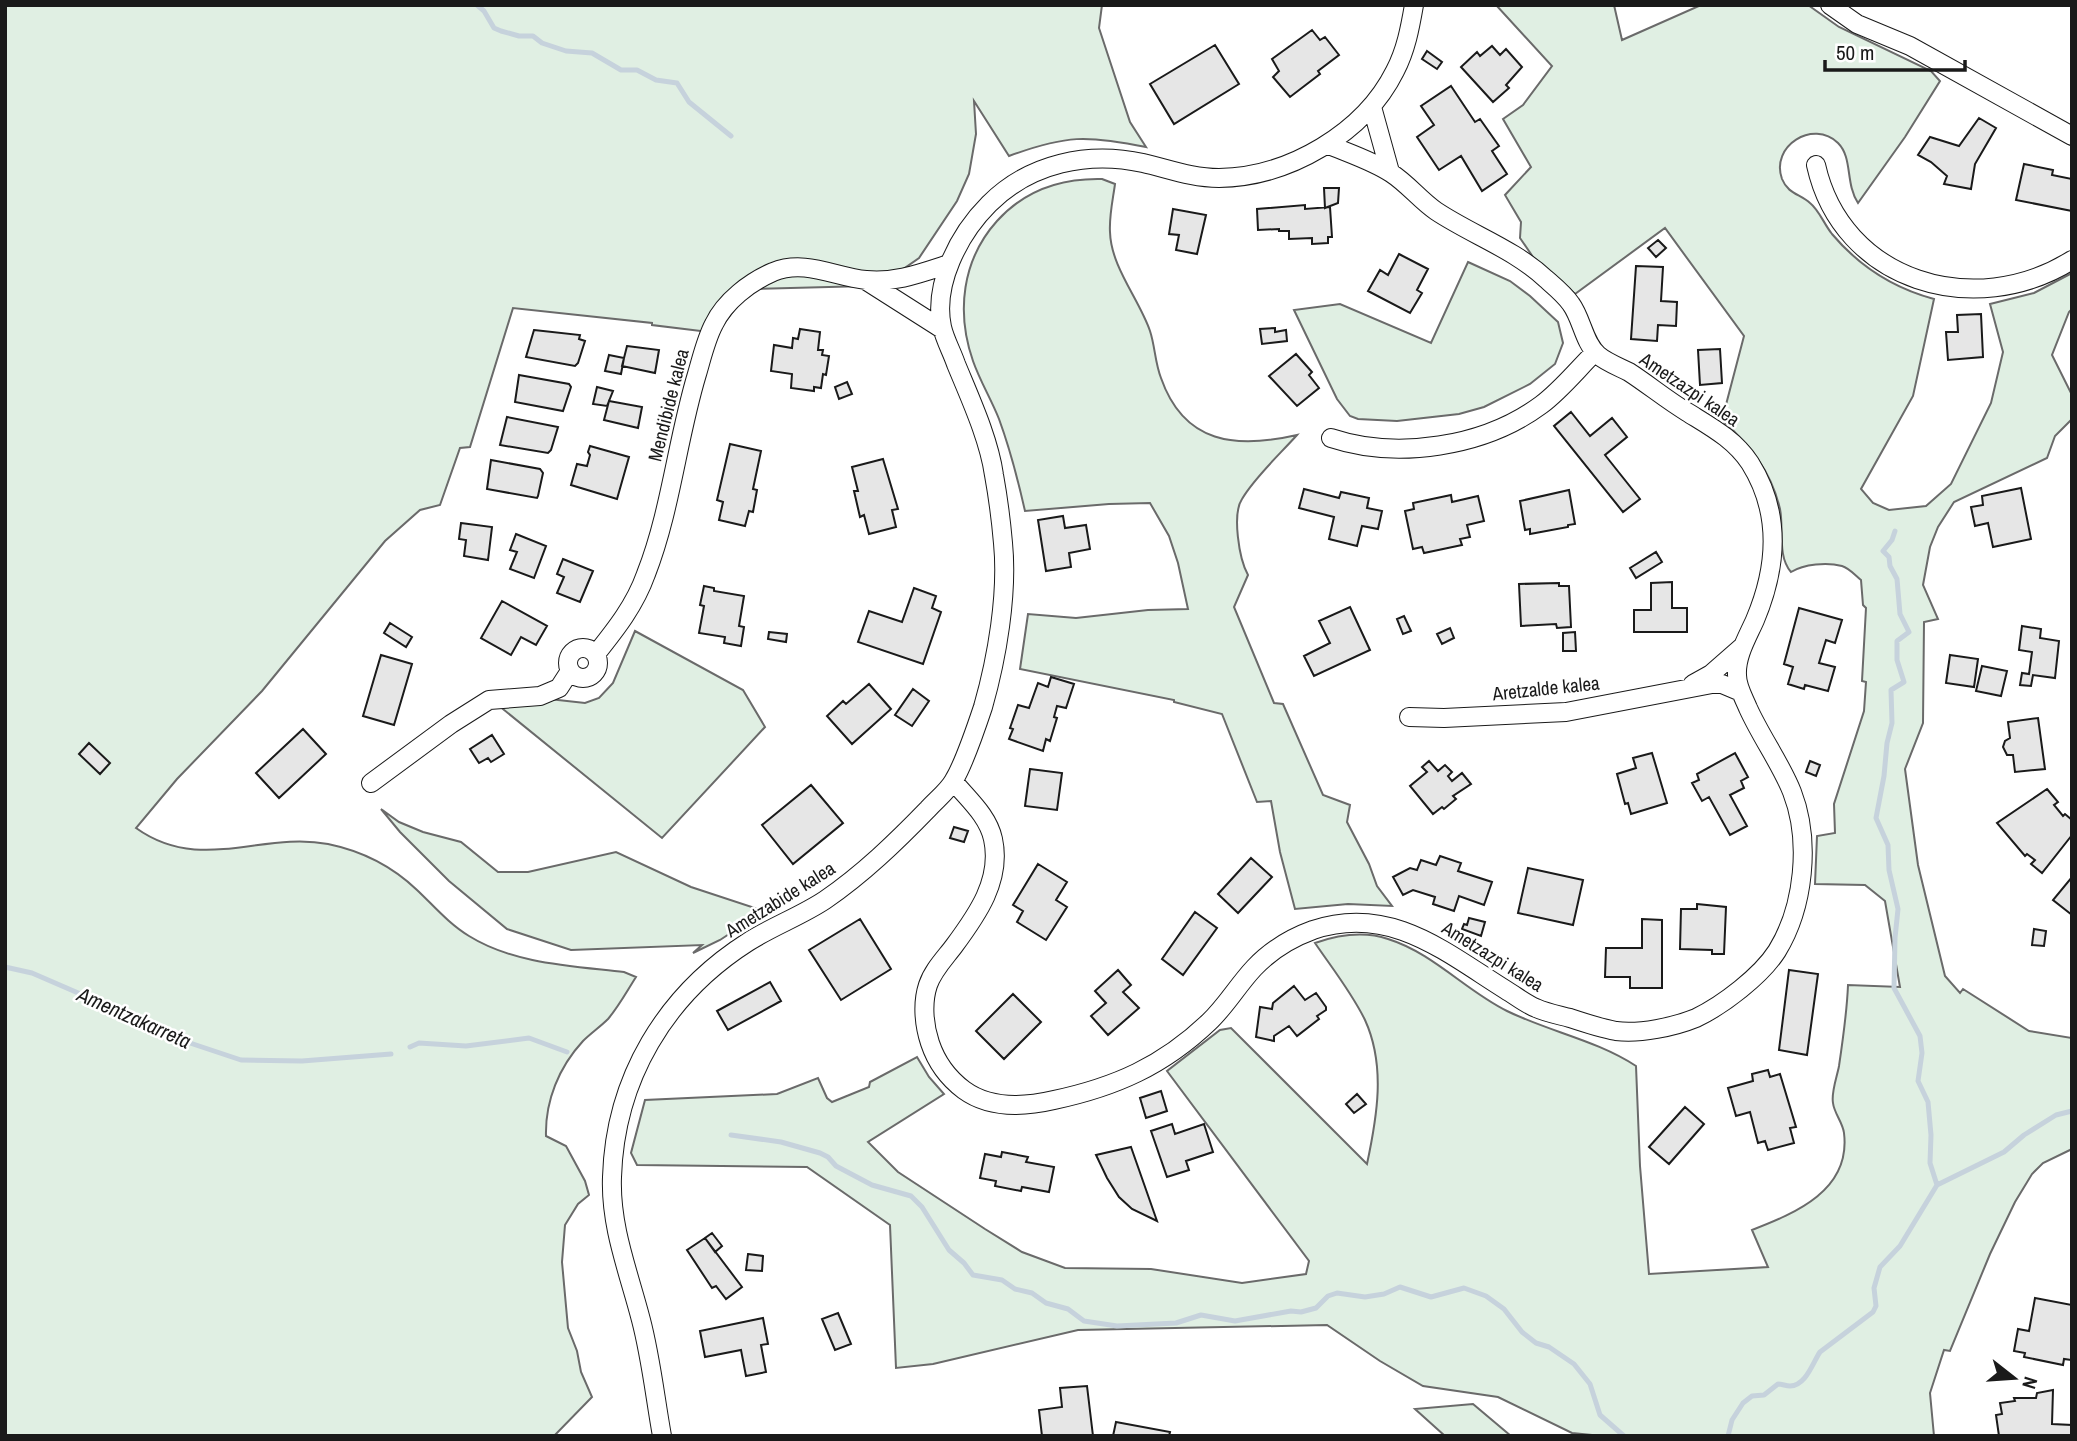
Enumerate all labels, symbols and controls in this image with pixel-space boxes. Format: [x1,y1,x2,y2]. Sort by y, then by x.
scale bar [1825,28,1965,72]
text: 50 m [1836,38,1874,67]
street label: Ametzazpi kalea [1634,345,1745,432]
street label: Mendibide kalea [641,346,695,464]
street label: Aretzalde kalea [1490,669,1601,707]
street label: Ametzabide kalea [719,855,840,944]
street label: Ametzazpi kalea [1436,914,1549,998]
water label: Amentzakarreta [72,979,196,1056]
north arrow [1979,1343,2049,1413]
text: N [2016,1374,2044,1392]

